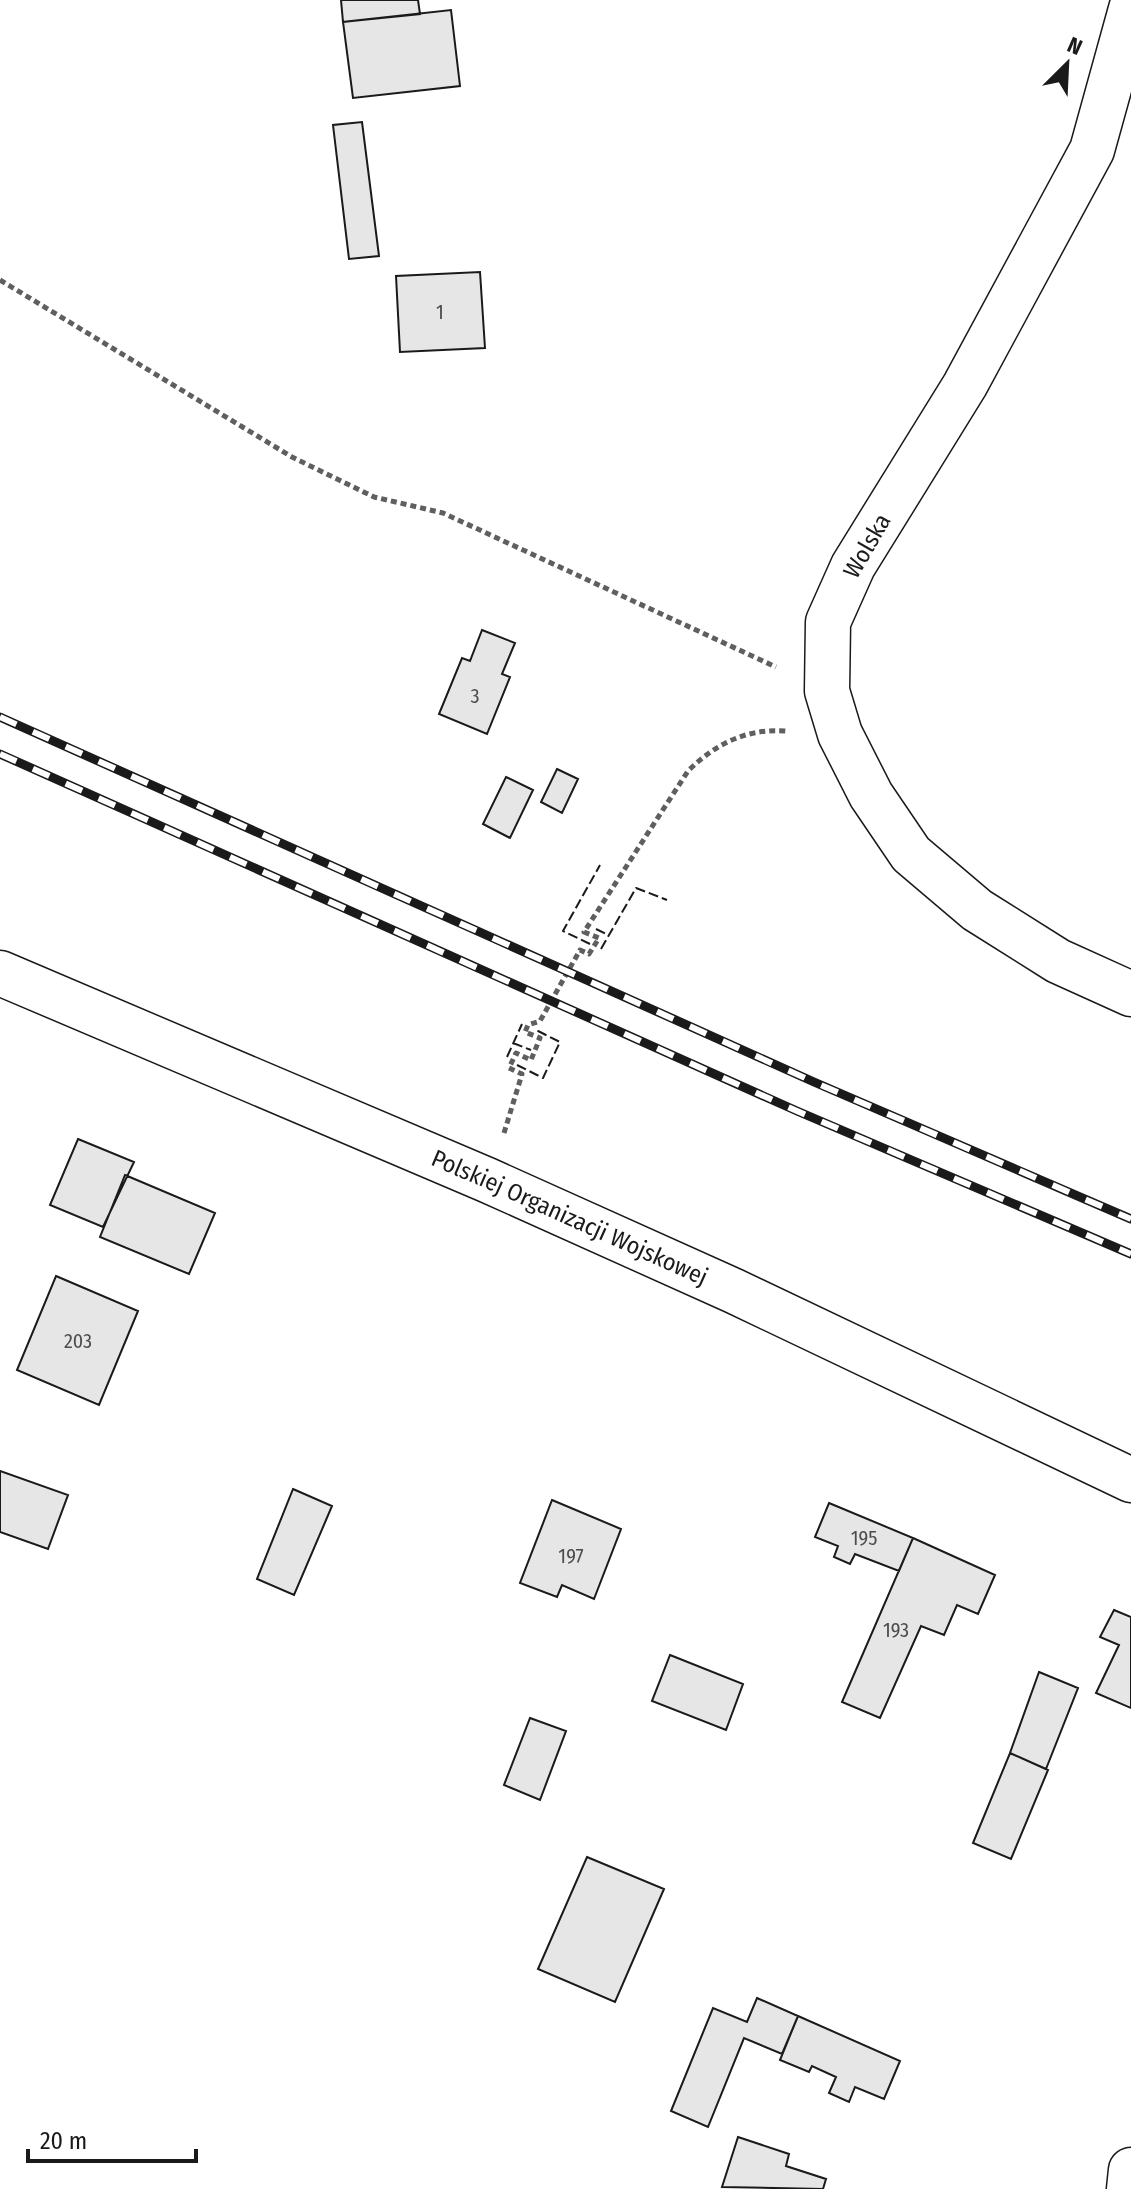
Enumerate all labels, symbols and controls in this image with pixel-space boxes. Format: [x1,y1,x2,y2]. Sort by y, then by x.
north arrow [1027,24,1107,104]
text: N [1063,31,1086,61]
house number: 1 [436,300,444,324]
street label: Wolska [837,509,897,583]
house number: 3 [470,684,480,708]
street label: Polskiej Organizacji Wojskowej [427,1144,712,1291]
house number: 203 [64,1329,92,1353]
house number: 195 [851,1526,877,1550]
house number: 197 [558,1544,584,1568]
house number: 193 [883,1618,909,1642]
scale bar [28,2113,196,2163]
text: 20 m [40,2127,87,2155]

